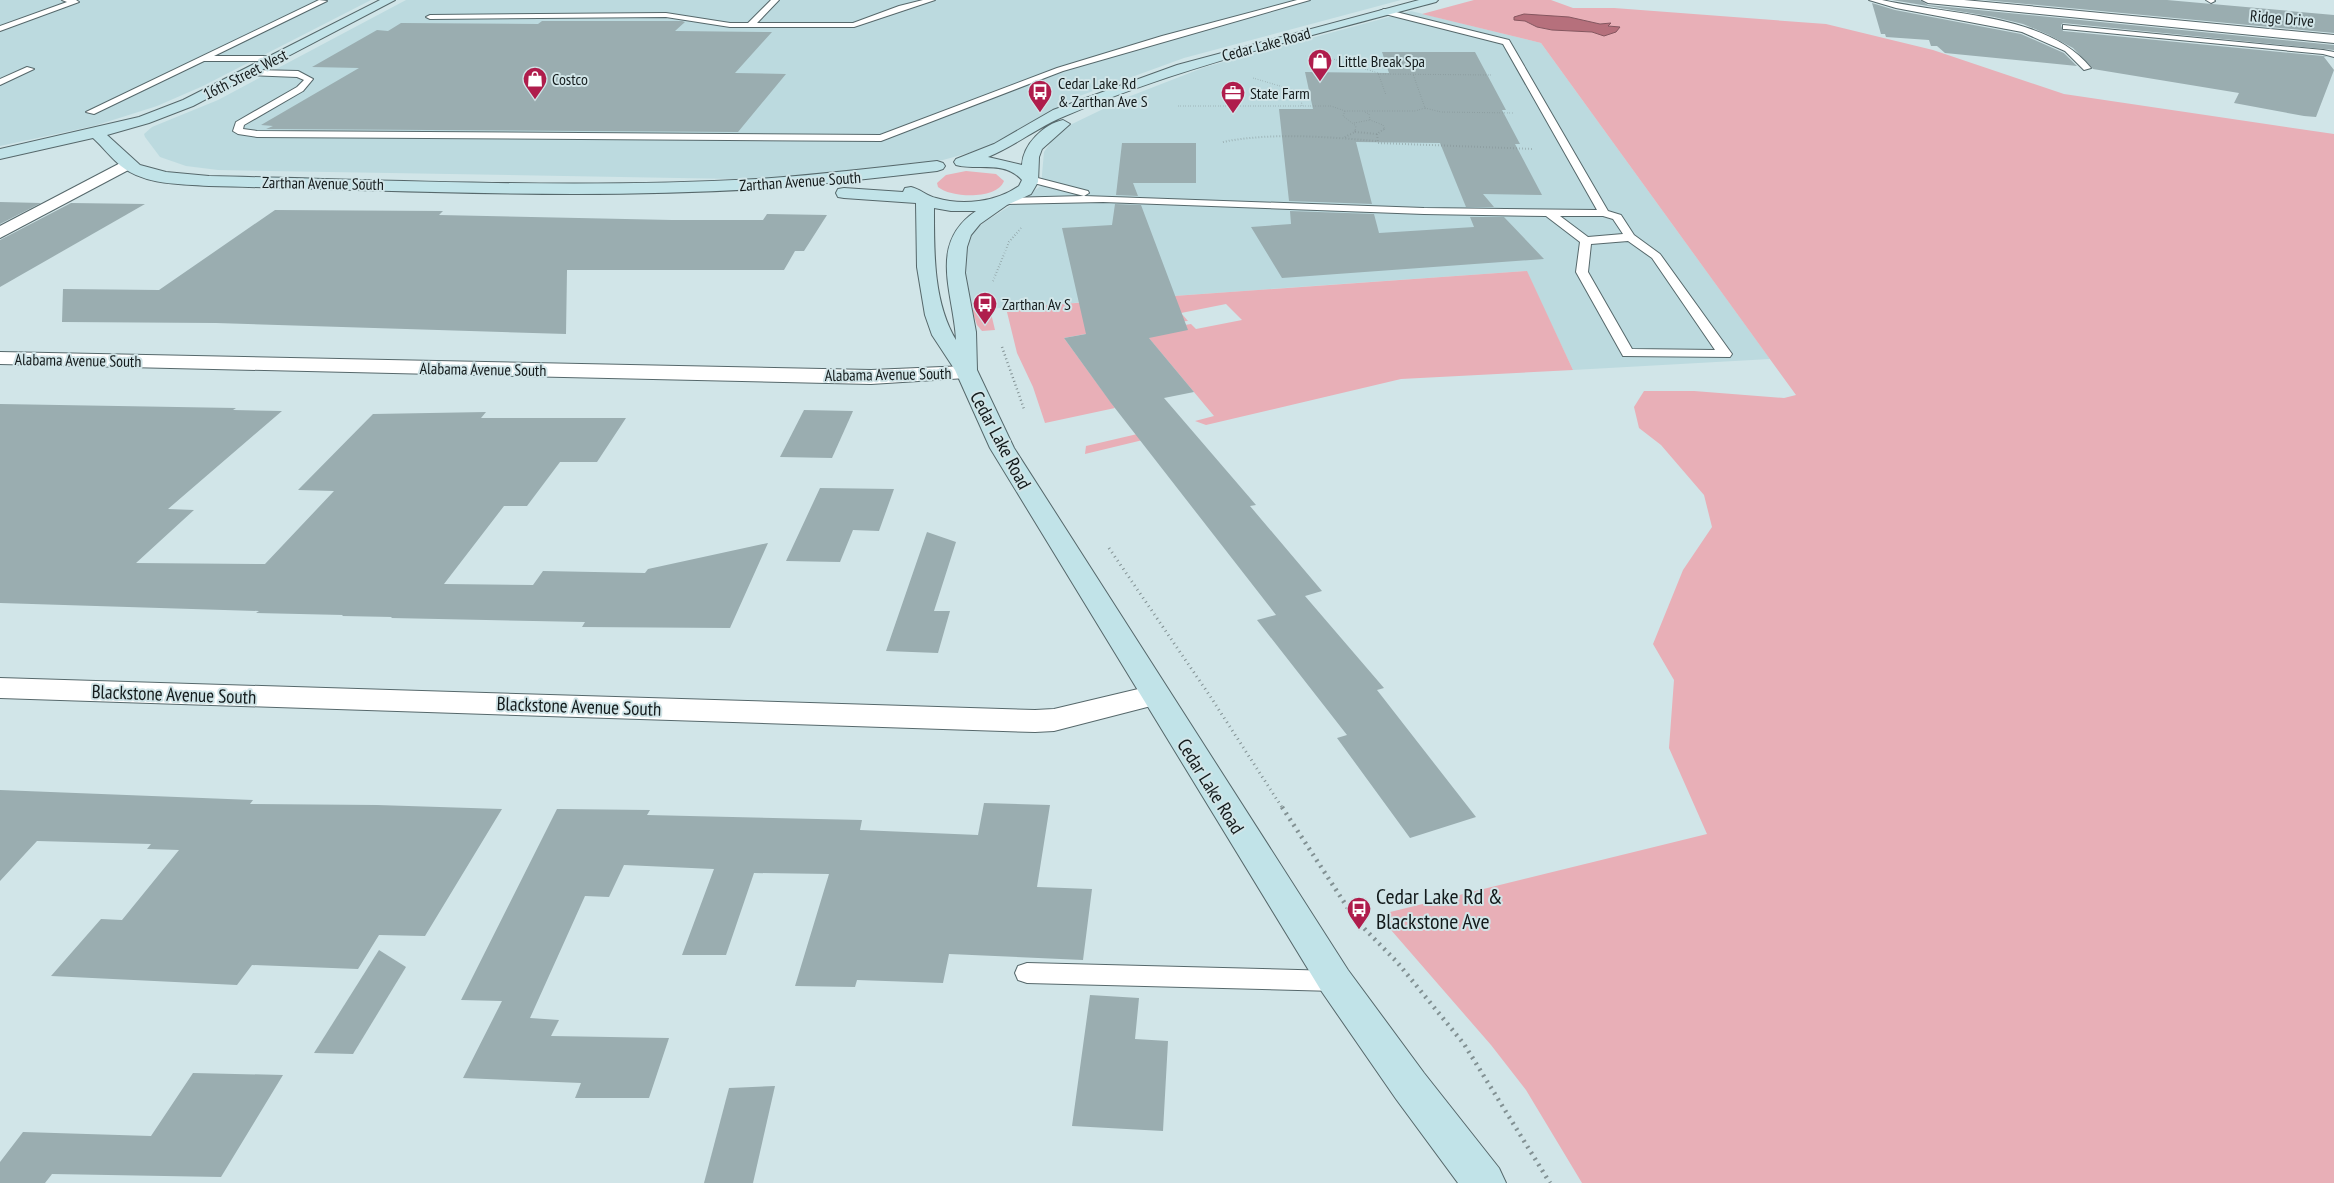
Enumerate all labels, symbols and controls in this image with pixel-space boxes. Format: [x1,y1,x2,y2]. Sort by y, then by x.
street label: Ridge Drive [2249,5,2315,31]
street label: Cedar Lake Road [1220,23,1312,65]
street label: 16th Street West [199,44,291,104]
shop icon: Little Break Spa [1307,48,1333,82]
place label: Little Break Spa [1338,51,1425,71]
shop icon: Costco [522,66,548,100]
place label: Costco [552,69,588,89]
place label: Cedar Lake Rd & Zarthan Ave S [1058,73,1148,111]
bus stop icon: Cedar Lake Rd & Zarthan Ave S [1027,79,1053,113]
office icon: State Farm [1220,80,1246,114]
place label: State Farm [1250,83,1310,103]
street label: Zarthan Avenue South [739,167,861,195]
street label: Zarthan Avenue South [262,172,384,194]
bus stop icon: Zarthan Av S [972,291,998,325]
place label: Zarthan Av S [1002,294,1071,314]
street label: Alabama Avenue South [14,349,142,371]
street label: Alabama Avenue South [419,358,547,380]
street label: Alabama Avenue South [824,363,952,385]
street label: Cedar Lake Road [965,387,1037,493]
street label: Blackstone Avenue South [91,679,257,709]
street label: Blackstone Avenue South [496,691,662,721]
street label: Cedar Lake Road [1172,734,1250,838]
place label: Cedar Lake Rd & Blackstone Ave [1376,882,1502,935]
bus stop icon: Cedar Lake Rd & Blackstone Ave [1346,896,1372,930]

